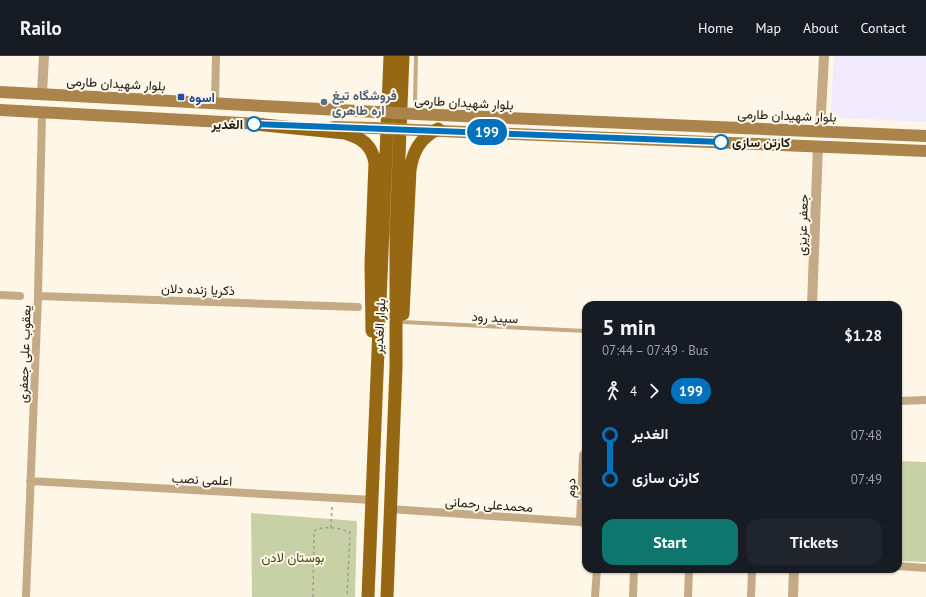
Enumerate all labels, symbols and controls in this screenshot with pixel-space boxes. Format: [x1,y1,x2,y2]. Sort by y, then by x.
text: Railo [20,16,62,40]
text: Home [698,19,733,37]
text: Map [755,19,781,37]
text: About [803,19,839,37]
text: Contact [861,19,906,37]
street label: بلوار شهیدان طارمی [66,72,166,95]
place label: فروشگاه تیغ اره طاهری [332,87,397,119]
place label: اسوه [189,89,215,106]
street label: بلوار شهیدان طارمی [414,91,514,114]
marker: اسوه [176,92,186,102]
marker: فروشگاه تیغ اره طاهری [319,97,329,107]
street label: بلوار شهیدان طارمی [737,105,837,126]
place label: الغدیر [210,116,243,133]
marker: الغدیر [246,116,262,132]
line badge: 199 [464,119,510,145]
text: 199 [475,123,499,141]
marker: کارتن سازی [713,134,729,150]
place label: کارتن سازی [732,134,790,151]
street label: جعفر عزیزی [793,194,812,256]
street label: ذکریا زنده دلان [161,280,235,299]
street label: بلوار الغدیر [370,298,389,355]
street label: یعقوب علی جعفری [14,305,35,403]
street label: سپید رود [471,308,519,328]
text: 5 min [602,313,656,341]
text: $1.28 [844,326,882,345]
text: 07:44 – 07:49 · Bus [602,342,708,359]
icon: walk [602,380,624,402]
icon: forward [643,380,665,402]
text: 199 [679,382,703,400]
text: 4 [630,383,637,400]
text: الغدیر [632,424,668,443]
text: 07:48 [851,427,882,444]
text: کارتن سازی [632,468,699,487]
street label: اعلمی نصب [171,469,233,490]
text: 07:49 [851,471,882,488]
street label: دوم [561,478,580,498]
street label: محمدعلی رحمانی [444,493,534,516]
button: Start [602,519,738,565]
button: Tickets [746,519,882,565]
park label: بوستان لادن [262,549,325,566]

